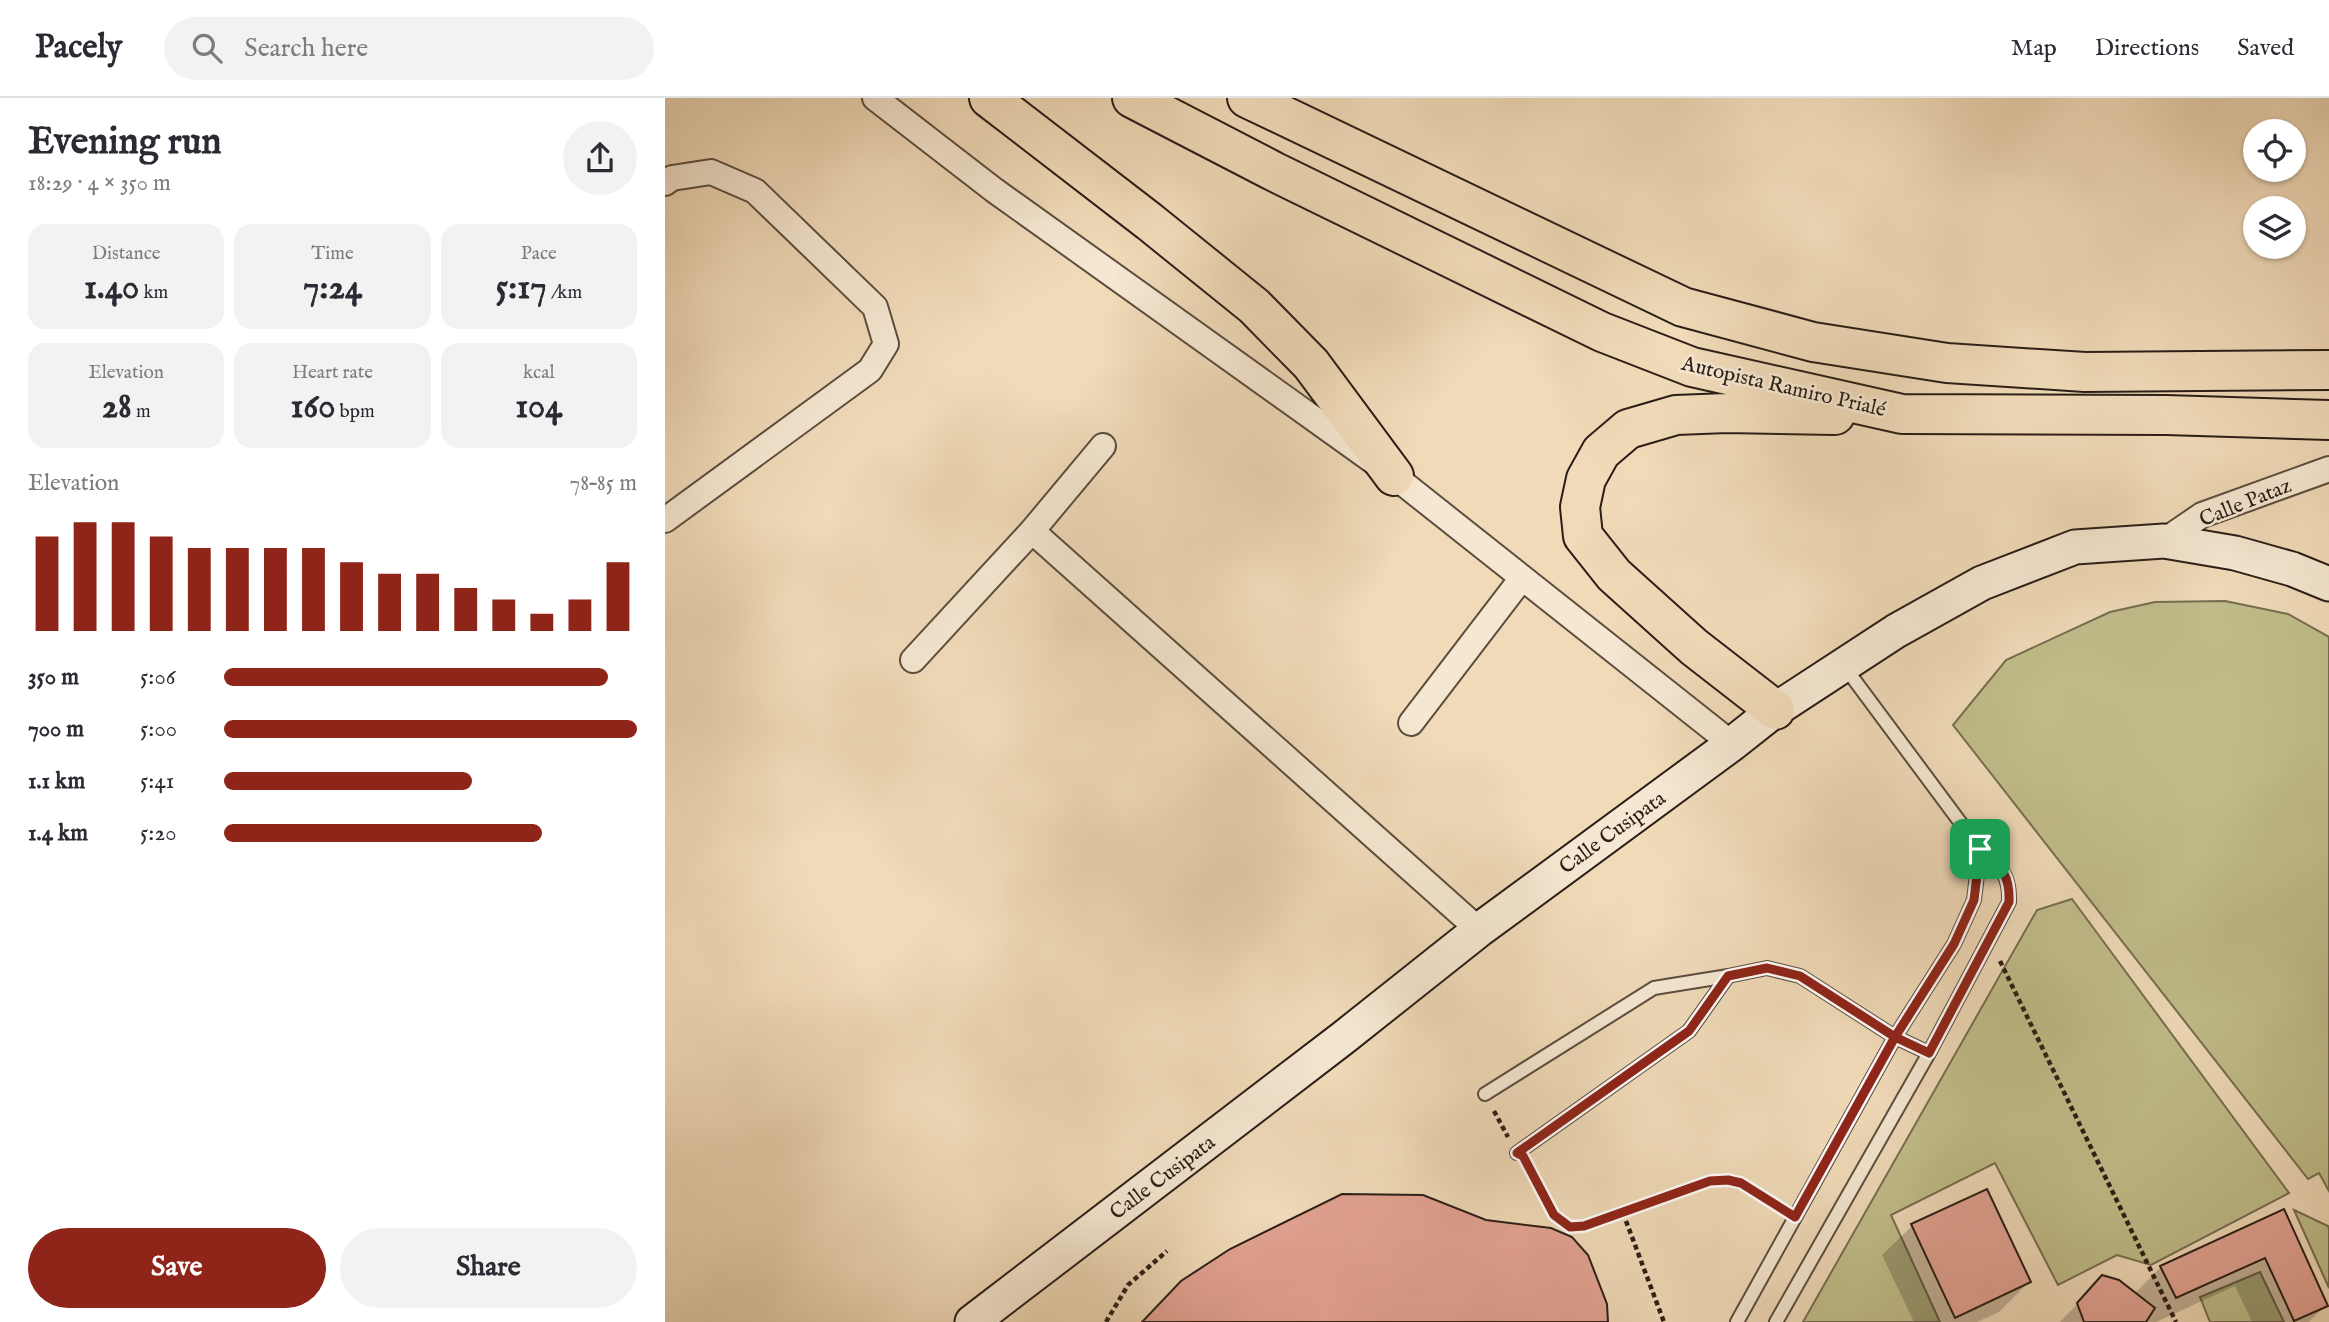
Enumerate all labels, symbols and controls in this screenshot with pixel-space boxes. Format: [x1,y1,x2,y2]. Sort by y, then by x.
search box [164,17,654,80]
text: Pacely [35,27,122,69]
icon: search [188,29,226,67]
text: Search here [244,32,368,65]
text: Map [2011,33,2057,64]
text: Directions [2095,33,2199,64]
text: Saved [2237,33,2294,64]
text: Evening run [28,119,222,167]
map controls [2243,119,2306,259]
button: locate [2243,119,2306,182]
button: share [563,121,637,195]
text: 18:29 · 4 × 350 m [28,169,171,198]
button: layers [2243,196,2306,259]
text: Distance [92,242,161,266]
text: Time [311,242,354,266]
text: Pace [521,242,557,266]
text: 1.40 [84,266,139,311]
text: 7:24 [303,266,362,311]
text: 5:17 [495,266,547,311]
text: km [139,281,168,305]
text: /km [547,281,582,305]
street label: Autopista Ramiro Prialé [1678,351,1889,424]
text: Elevation [88,361,164,385]
text: Heart rate [292,361,373,385]
text: kcal [523,361,555,385]
text: 28 [102,385,132,430]
text: 160 [290,385,335,430]
text: 104 [515,385,562,430]
text: m [132,400,151,424]
text: bpm [335,400,375,424]
text: Elevation [28,469,119,498]
text: 78–85 m [569,469,637,498]
street label: Calle Pataz [2196,473,2296,534]
text: 350 m [28,663,79,692]
text: 5:06 [140,663,175,692]
text: 700 m [28,715,84,744]
text: 5:00 [140,715,177,744]
text: 1.1 km [28,767,85,796]
text: 5:41 [140,767,174,796]
street label: Calle Cusipata [1554,785,1672,881]
text: 1.4 km [28,819,88,848]
text: 5:20 [140,819,177,848]
pin [1950,819,2010,879]
icon: arrive [1961,830,1999,868]
street label: Calle Cusipata [1105,1129,1222,1227]
button: Save [28,1228,326,1308]
button: Share [340,1228,637,1308]

